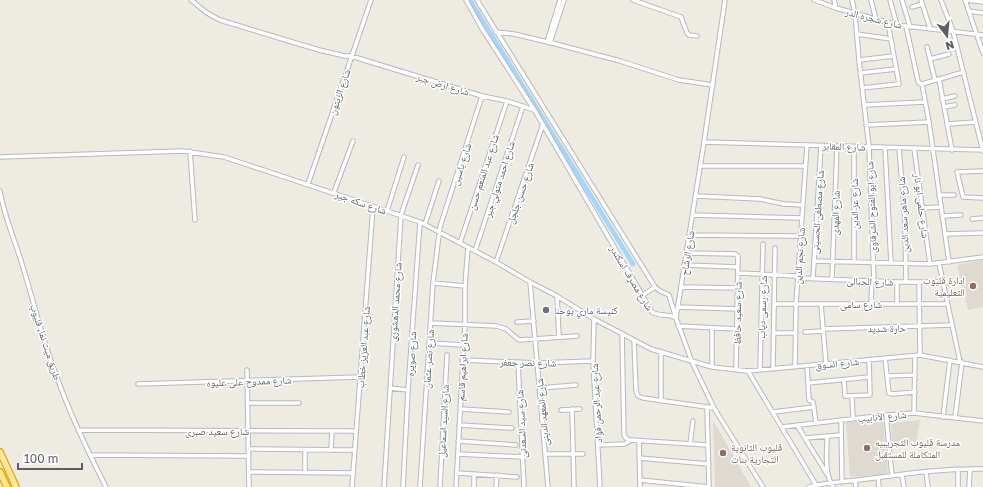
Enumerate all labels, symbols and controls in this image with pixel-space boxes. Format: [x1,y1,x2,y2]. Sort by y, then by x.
street label: شارع شجره الدر [843,5,904,32]
north arrow [927,16,967,56]
text: N [944,39,956,53]
street label: شارع الزيتون [326,67,354,117]
street label: شارع ارض جبر [414,70,471,99]
street label: شارع عبد المنعم حسن [465,132,503,212]
street label: شارع احمد متولي جبر [481,139,519,220]
street label: شارع المقابر [821,139,866,154]
street label: شارع ياسين [449,141,475,187]
street label: شارع حسن جلجل [504,160,537,226]
street label: شارع ابو الفتوح الشرقاوى [863,160,880,253]
street label: شارع مصطفى الحسينى [808,169,827,255]
street label: شارع حلمى ابو نار [911,172,932,240]
street label: شارع ماهر سعد الدين [895,176,912,254]
street label: شارع عز الدين [848,178,861,230]
street label: شارع سكه جير [332,187,389,217]
street label: شارع المهدى [828,190,843,236]
street label: شارع نجم الدين [791,227,809,285]
street label: شارع الرشاح [678,229,698,277]
street label: شارع مصرف اسكندر [606,242,656,314]
street label: شارع محمد الدهشورى [386,261,405,342]
street label: شارع الجبالى [846,274,894,289]
place label: ادارة قليوب التعليمية [923,274,965,298]
street label: شارع رسمى دياب [755,275,770,339]
street label: شارع سعيد حافظ [730,281,745,345]
marker: ادارة قليوب التعليمية [968,281,978,291]
street label: شارع سامى [840,298,882,311]
street label: طريق ميت نما, قليوب [27,302,64,382]
place label: كنيسة ماري يوحنا [554,304,618,319]
street label: شارع عبد العزيز خطاب [354,305,373,389]
marker: كنيسة ماري يوحنا [541,305,551,315]
street label: حارة شديد [867,322,907,335]
street label: شارع نصر عثمان [420,328,437,389]
street label: شارع صويره [403,330,420,377]
street label: شارع ابراهيم قاسم [454,332,472,401]
street label: شارع نصر جعفر [498,355,557,370]
street label: شارع السوق [815,355,860,372]
street label: شارع عبد الرحمن فؤاد [588,363,605,443]
street label: شارع ممدوح على عليوه [206,374,292,389]
street label: شارع المعهد الدينى [533,377,552,446]
street label: شارع السيد اسماعيل [435,383,452,458]
street label: شارع سيد السعدنى [513,389,530,459]
street label: شارع الانابيب [857,408,907,425]
street label: شارع سعيد صبرى [185,425,249,438]
place label: مدرسة قليوب التجريبيه المتكاملة للمستقبل [875,436,961,461]
place label: قليوب الثانوية التجارية بنات [731,441,782,465]
marker: مدرسة قليوب التجريبيه المتكاملة للمستقبل [862,443,872,453]
scale bar [18,445,82,471]
marker: قليوب الثانوية التجارية بنات [718,448,728,458]
text: 100 m [24,451,58,466]

